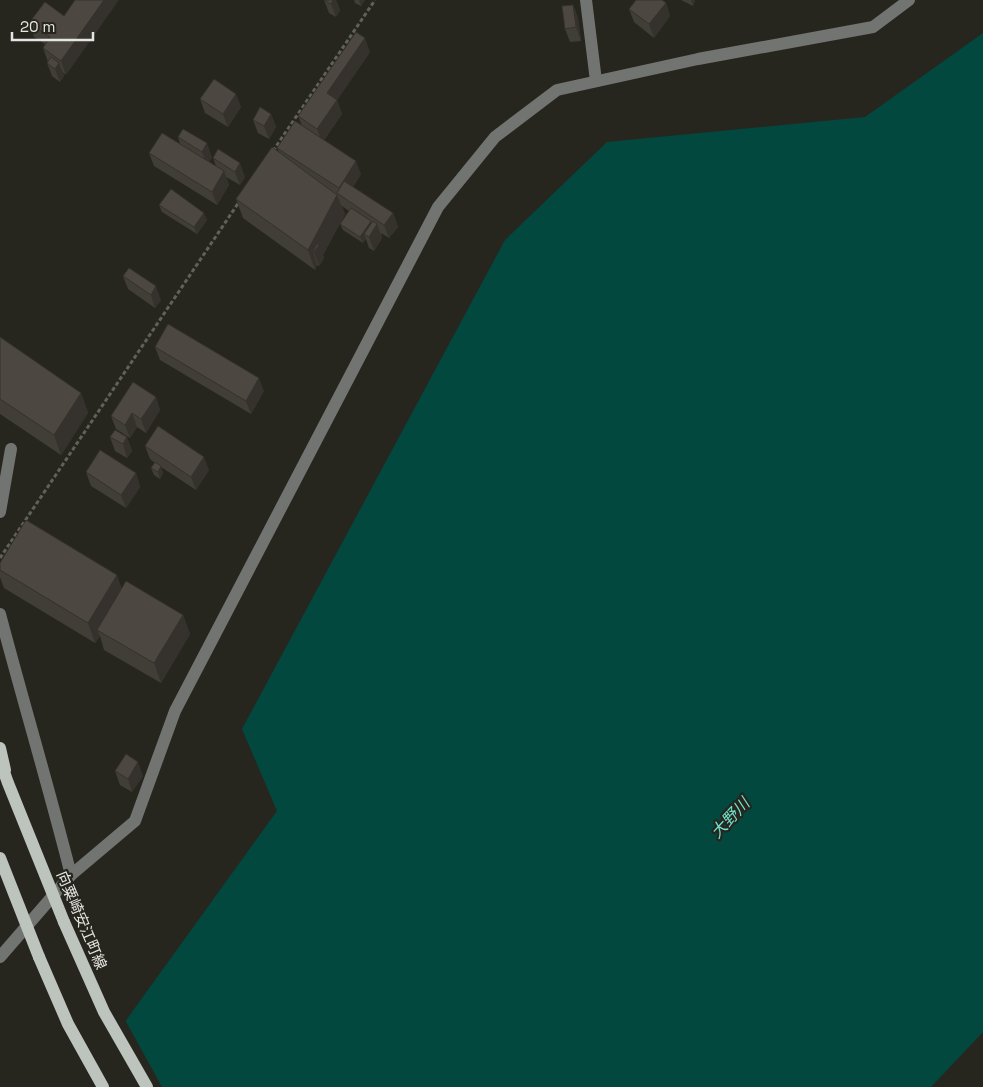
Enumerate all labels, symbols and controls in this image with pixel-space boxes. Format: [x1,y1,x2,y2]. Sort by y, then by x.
scale bar [12,10,94,42]
text: 20 m [20,17,55,36]
water label: 大野川 [706,792,755,843]
street label: 向粟崎安江町線 [53,868,111,972]

